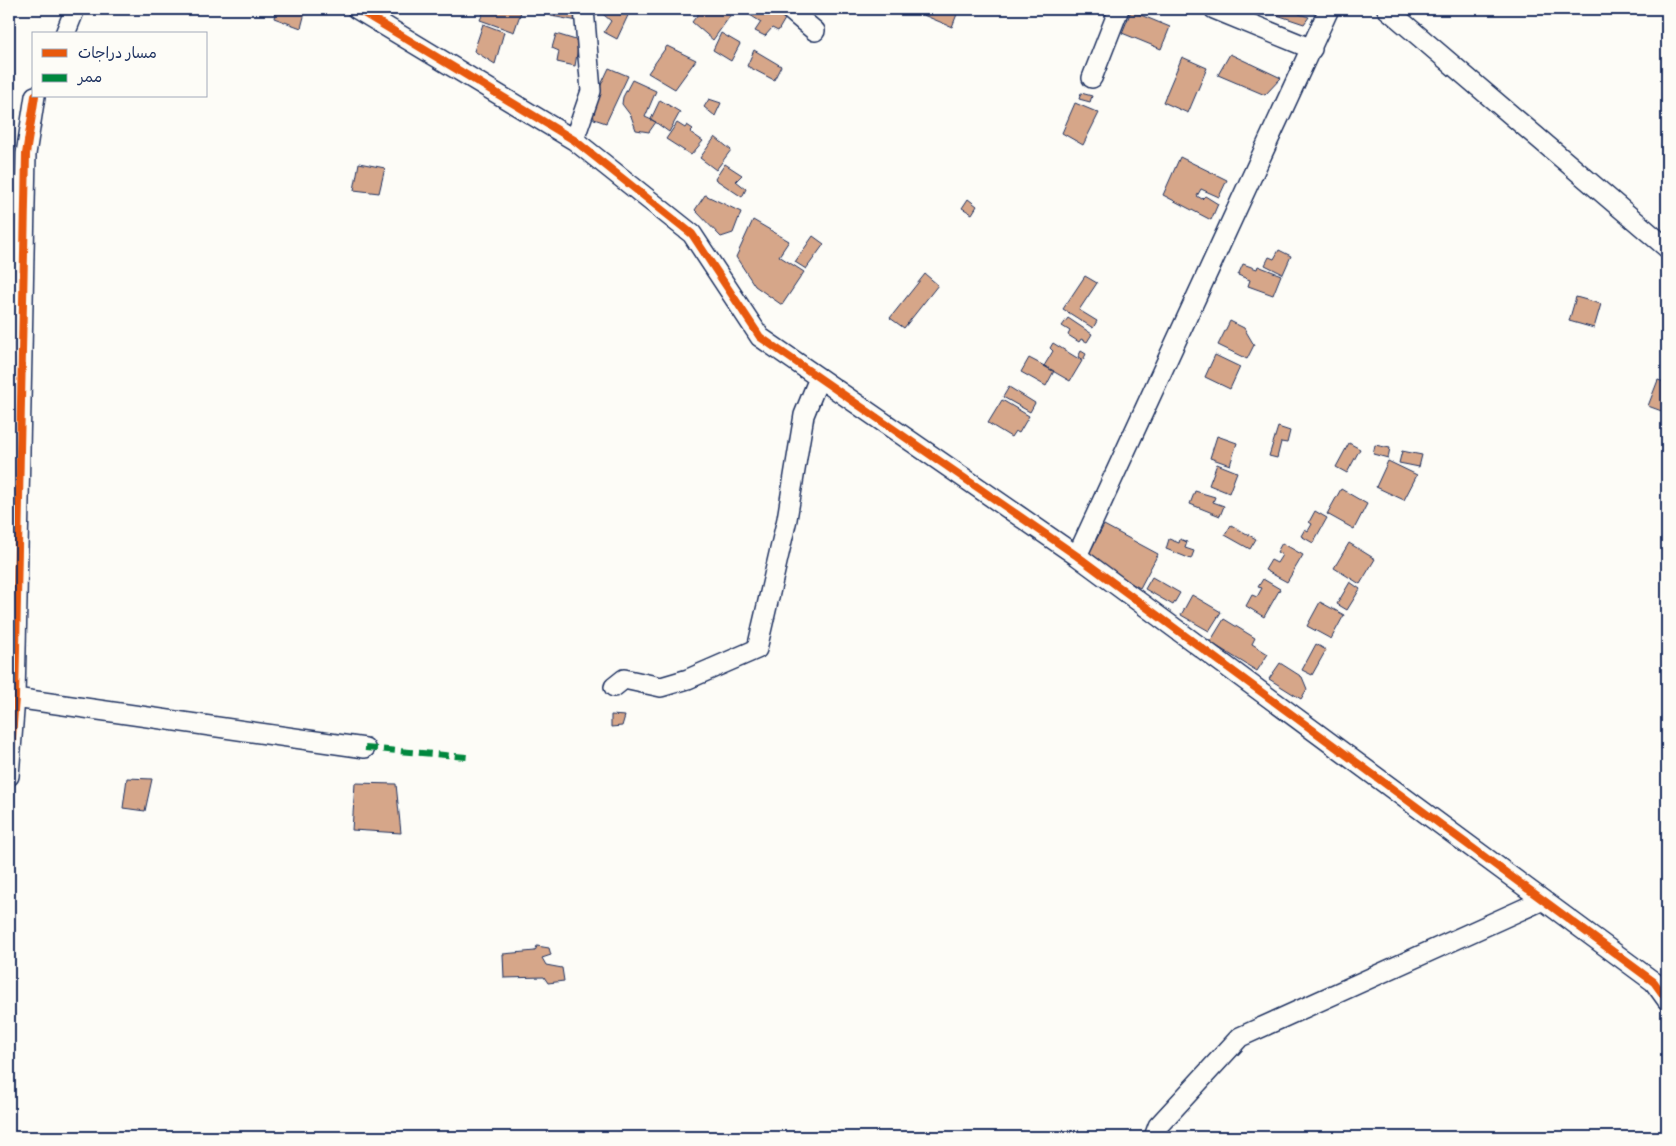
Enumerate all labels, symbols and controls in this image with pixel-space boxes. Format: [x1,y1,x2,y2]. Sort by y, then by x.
legend [32,32,208,98]
text: مسار دراجات [78,44,157,63]
text: ممر [76,68,102,87]

